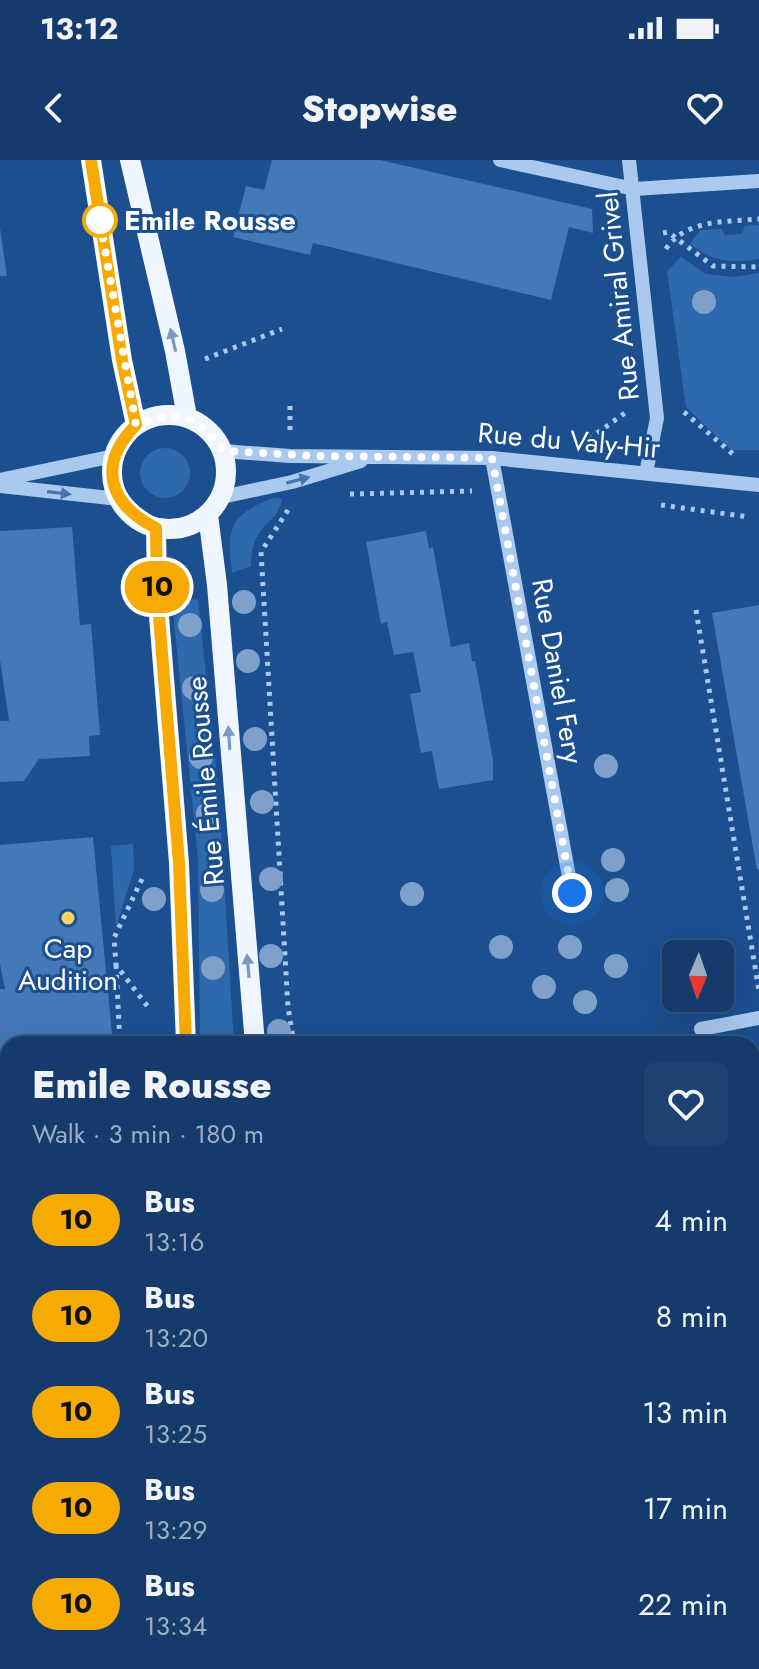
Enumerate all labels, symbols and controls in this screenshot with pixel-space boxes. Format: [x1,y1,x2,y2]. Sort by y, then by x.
text: 13:12 [40,7,119,50]
text: Stopwise [301,82,458,134]
icon: back [32,86,76,130]
icon: heart [683,86,727,130]
street label: Rue Amiral Grivel [587,189,650,403]
place label: Emile Rousse [124,200,296,241]
marker: Emile Rousse [83,203,117,237]
one-way arrow [166,327,179,352]
street label: Rue du Valy-Hir [476,412,662,469]
one-way arrow [286,473,310,486]
one-way arrow [47,486,72,499]
line badge: 10 [121,561,193,613]
text: 10 [141,566,173,607]
street label: Rue Daniel Fery [521,575,594,768]
street label: Rue Émile Rousse [176,675,235,887]
one-way arrow [222,725,235,750]
your location [552,873,592,913]
marker: Cap Audition [59,909,77,927]
place label: Cap Audition [18,928,118,1001]
north arrow [662,940,734,1012]
map controls [662,940,734,1012]
one-way arrow [241,953,254,978]
text: Emile Rousse [32,1057,272,1112]
button: heart [644,1062,728,1146]
text: Walk · 3 min · 180 m [32,1115,264,1153]
text: Bus [144,1180,195,1223]
text: 10 [60,1199,92,1240]
text: 4 min [655,1199,728,1242]
text: 13:16 [144,1223,204,1261]
text: Bus [144,1276,195,1319]
text: 10 [60,1295,92,1336]
text: 8 min [656,1295,728,1338]
text: 13:20 [144,1319,208,1357]
text: Bus [144,1372,195,1415]
text: 10 [60,1391,92,1432]
text: 13 min [642,1391,728,1434]
text: 13:25 [144,1415,207,1453]
text: Bus [144,1468,195,1511]
text: 10 [60,1487,92,1528]
text: 17 min [643,1487,728,1530]
text: 13:29 [144,1511,207,1549]
text: Bus [144,1564,195,1607]
text: 10 [60,1583,92,1624]
text: 22 min [638,1583,728,1626]
text: 13:34 [144,1607,207,1645]

